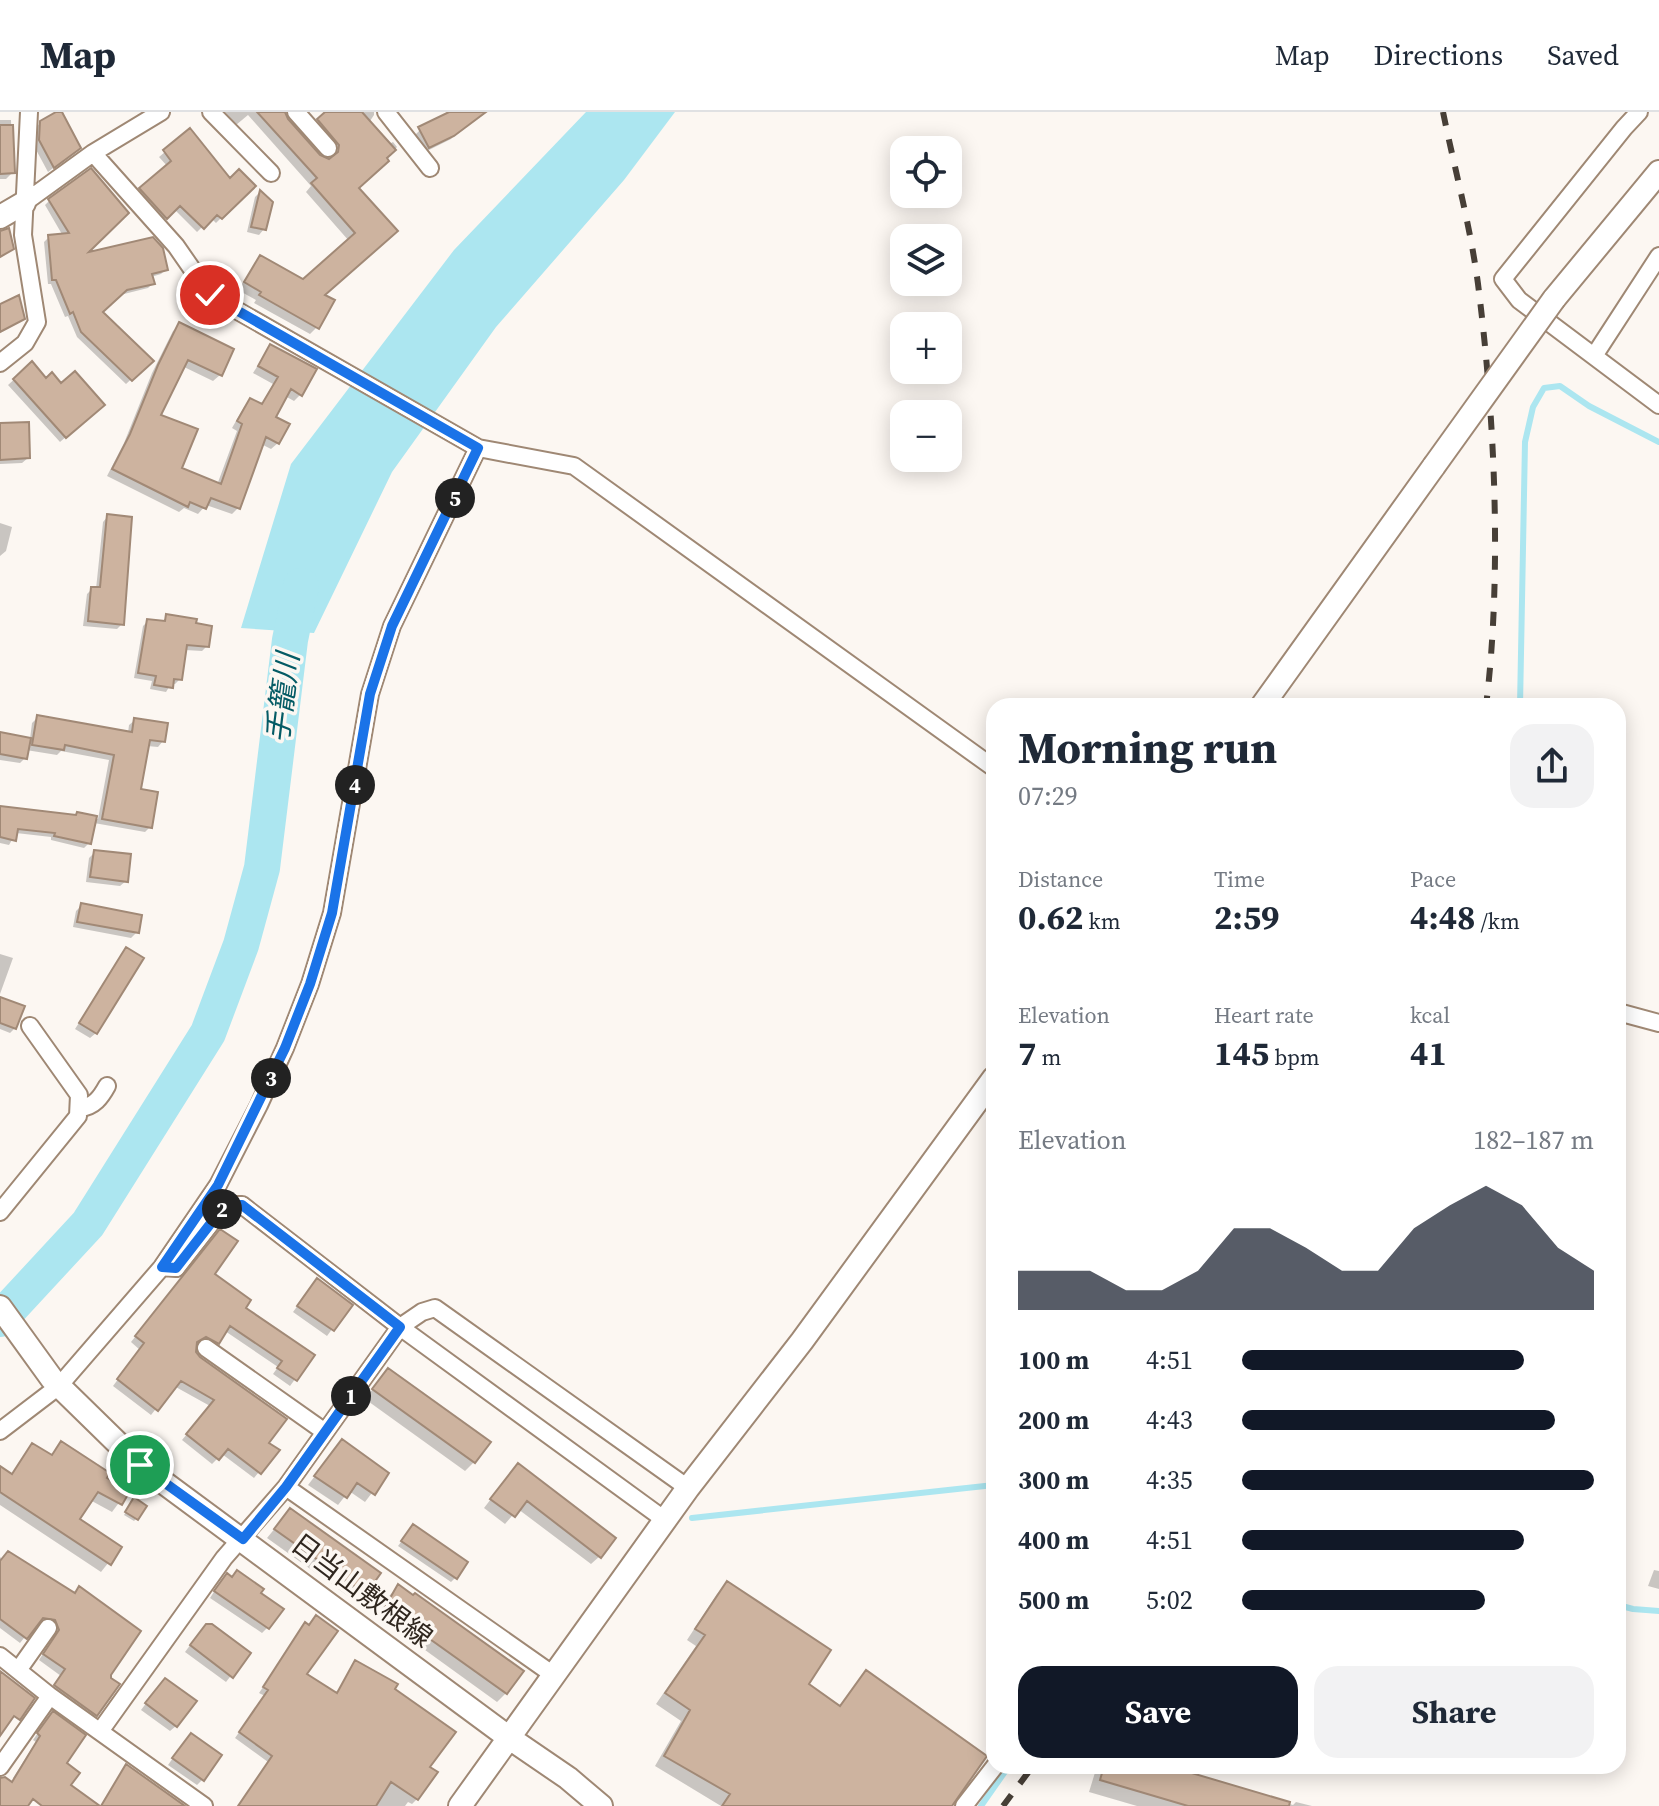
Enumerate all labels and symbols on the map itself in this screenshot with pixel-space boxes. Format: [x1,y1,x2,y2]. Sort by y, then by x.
pin [176,261,244,329]
pin: 5 [435,478,475,518]
water label: 手籠川 [257,648,309,745]
pin: 4 [335,765,375,805]
pin: 3 [251,1058,291,1098]
pin: 2 [202,1189,242,1229]
pin: 1 [331,1376,371,1416]
pin [106,1431,174,1499]
street label: 日当山敷根線 [283,1524,441,1656]

